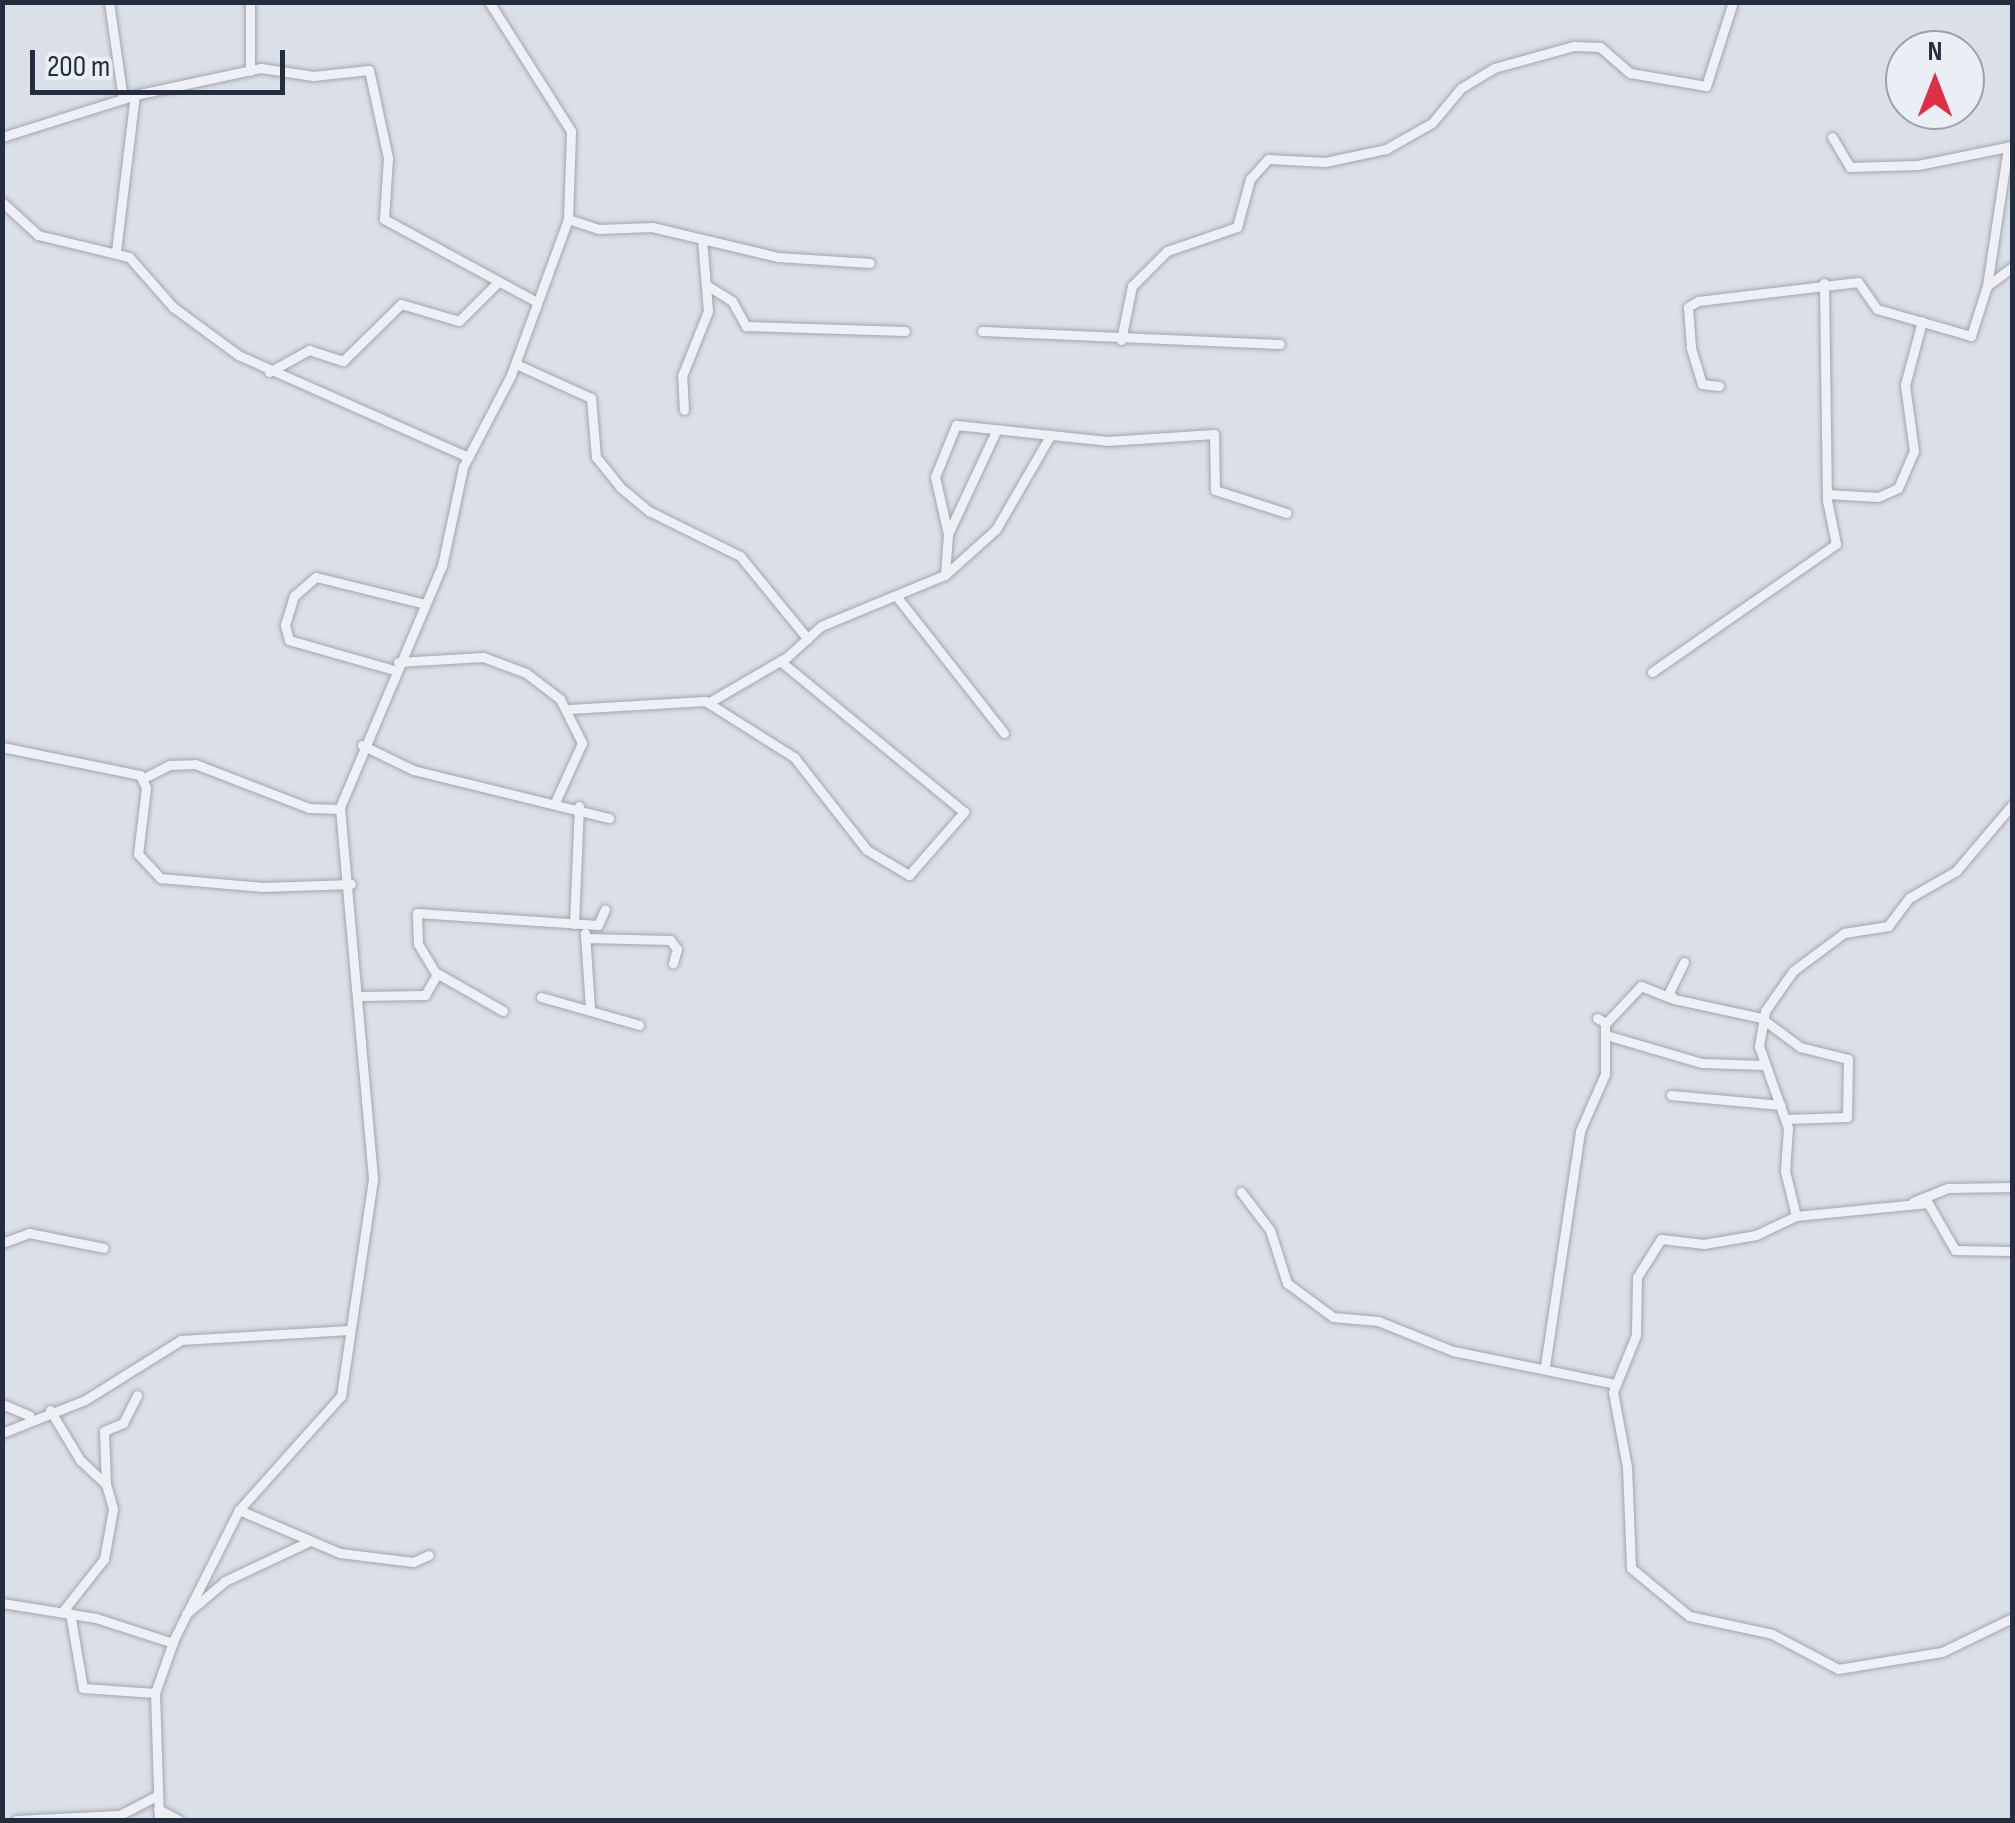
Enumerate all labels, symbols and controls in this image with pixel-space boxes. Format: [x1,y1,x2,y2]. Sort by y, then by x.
scale bar [35,30,290,92]
north arrow [1885,30,1985,130]
text: N [1928,35,1942,68]
text: 200 m [47,49,110,85]

